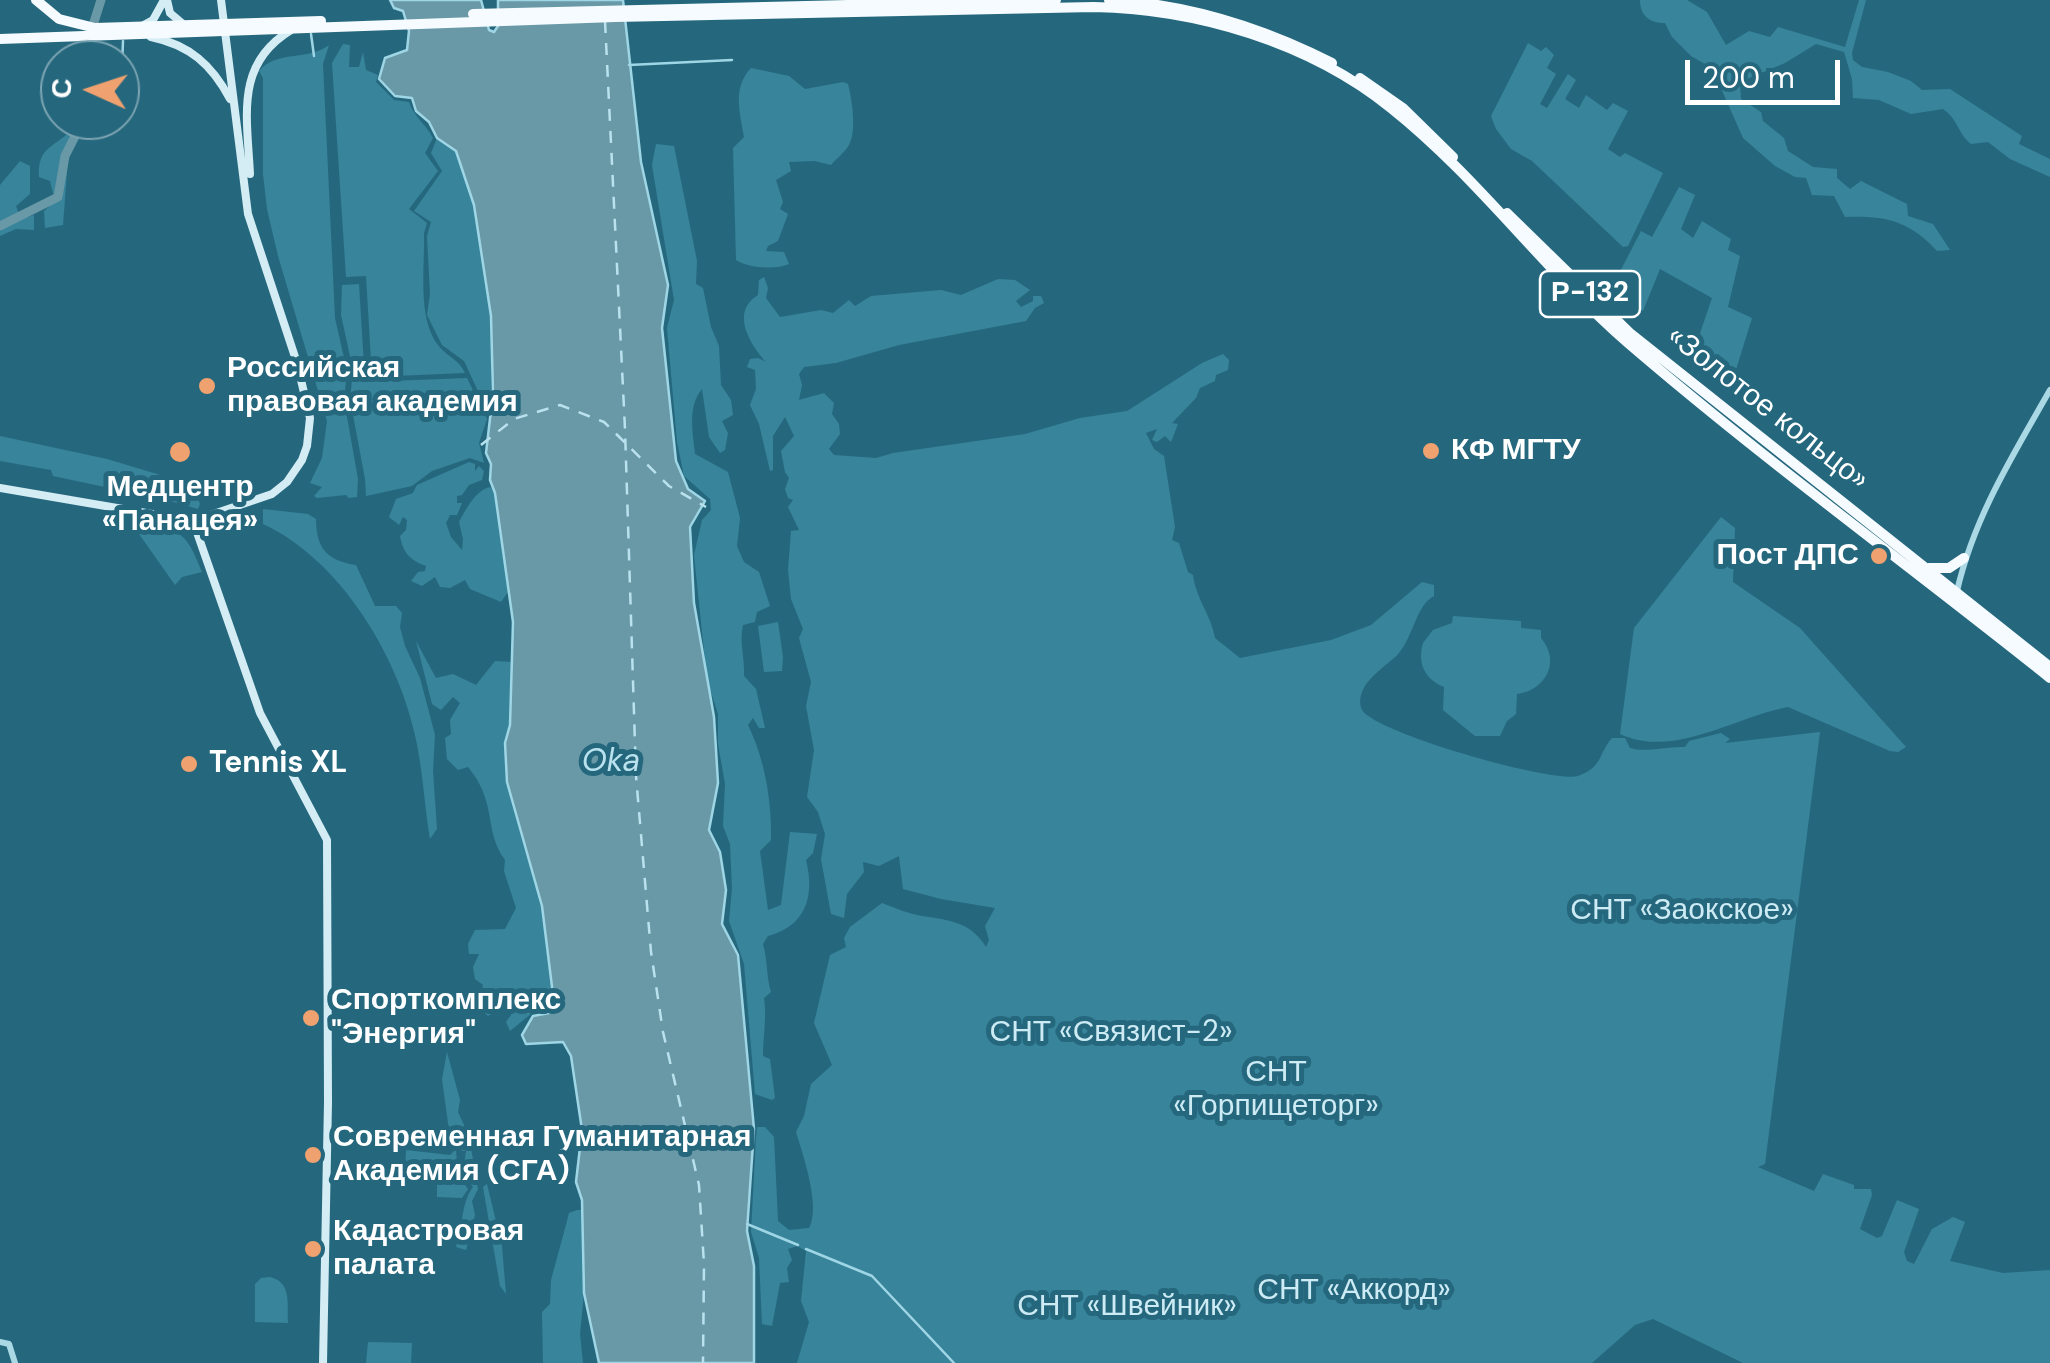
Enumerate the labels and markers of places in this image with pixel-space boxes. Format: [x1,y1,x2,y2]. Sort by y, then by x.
place label: Российская правовая академия [227,351,518,422]
marker: Российская правовая академия [196,375,218,397]
place label: КФ МГТУ [1451,433,1581,469]
marker: Медцентр «Панацея» [167,439,193,465]
marker: КФ МГТУ [1420,440,1442,462]
place label: Медцентр «Панацея» [102,470,258,540]
place label: Пост ДПС [1716,538,1859,574]
marker: Пост ДПС [1868,545,1890,567]
place label: Tennis XL [209,746,347,782]
marker: Tennis XL [178,753,200,775]
place label: Спорткомплекс "Энергия" [331,983,561,1054]
marker: Спорткомплекс "Энергия" [300,1007,322,1029]
place label: Современная Гуманитарная Академия (СГА) [333,1120,752,1190]
marker: Современная Гуманитарная Академия (СГА) [302,1144,324,1166]
place label: Кадастровая палата [333,1214,524,1284]
marker: Кадастровая палата [302,1238,324,1260]

